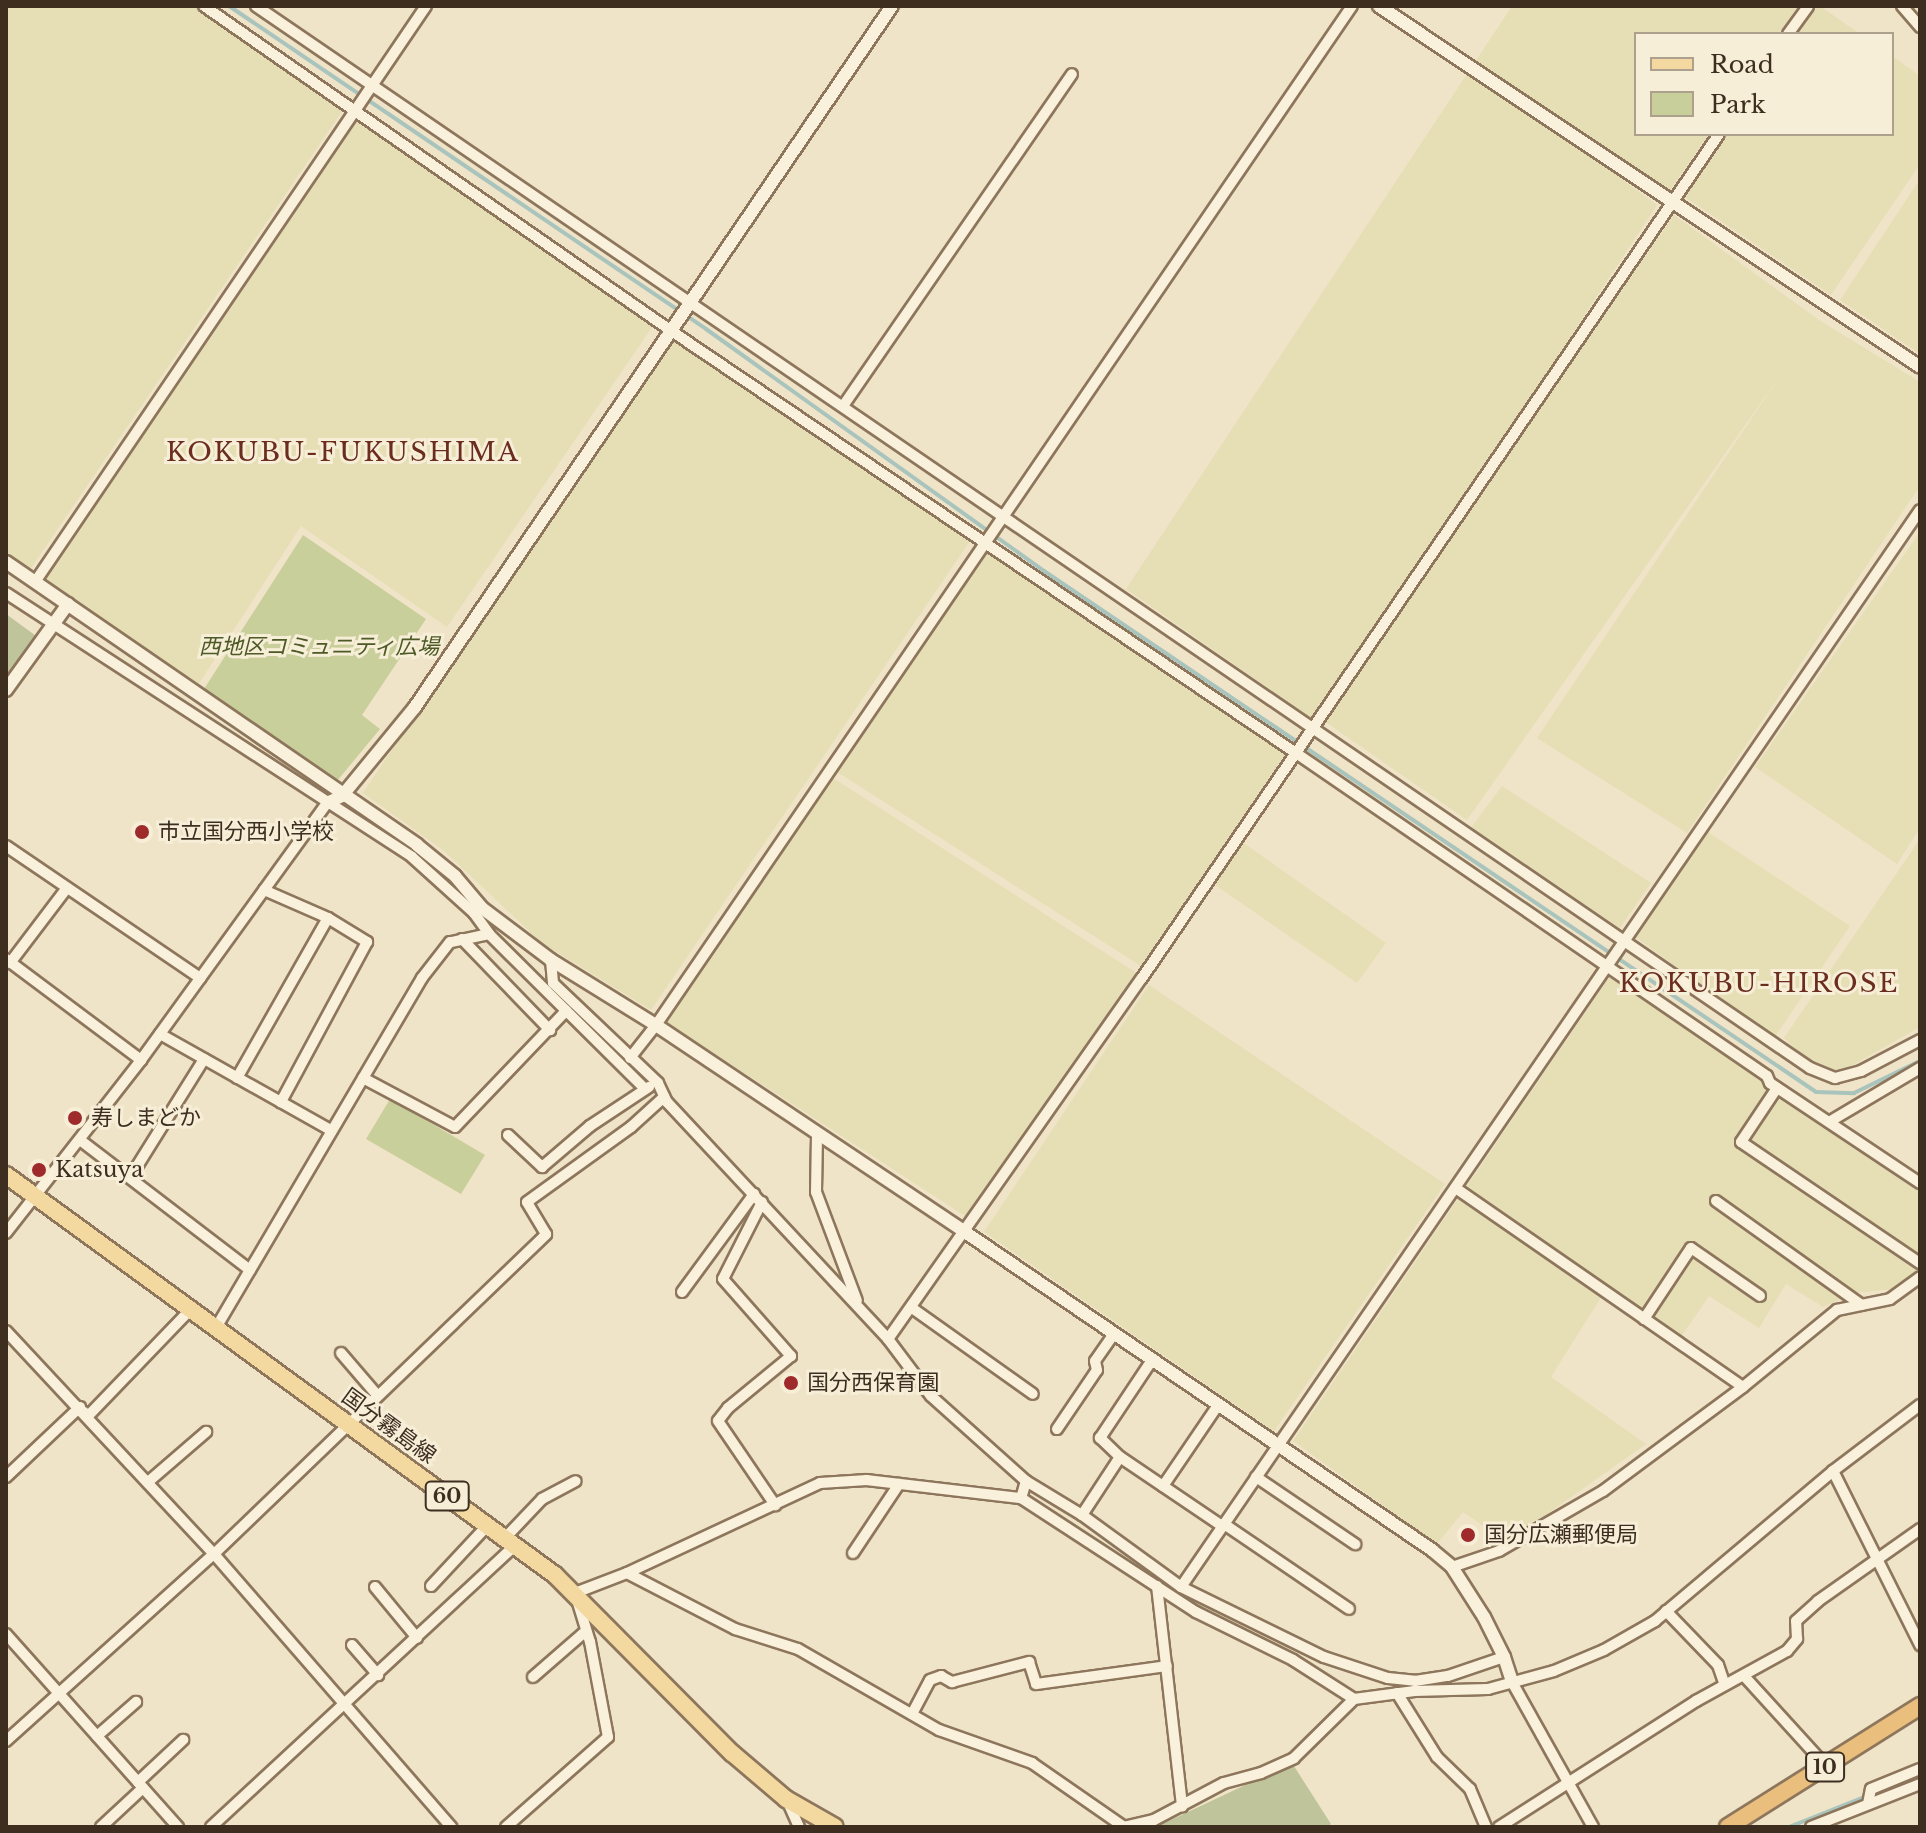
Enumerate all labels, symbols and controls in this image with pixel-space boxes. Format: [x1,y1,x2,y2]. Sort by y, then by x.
legend [1634,32,1894,136]
text: Road [1710,50,1774,79]
text: Park [1710,90,1766,119]
district label: KOKUBU-FUKUSHIMA [166,437,520,469]
park label: 西地区コミュニティ広場 [198,634,440,660]
place label: 市立国分西小学校 [158,819,334,845]
marker: 市立国分西小学校 [133,823,151,841]
district label: KOKUBU-HIROSE [1619,968,1899,1000]
place label: 寿しまどか [91,1105,201,1131]
marker: 寿しまどか [66,1109,84,1127]
place label: Katsuya [55,1157,143,1183]
marker: Katsuya [30,1161,48,1179]
place label: 国分西保育園 [807,1370,939,1396]
marker: 国分西保育園 [782,1374,800,1392]
street label: 国分霧島線 [337,1383,441,1469]
road number: 60 [423,1480,471,1512]
place label: 国分広瀬郵便局 [1484,1522,1638,1548]
marker: 国分広瀬郵便局 [1459,1526,1477,1544]
road number: 10 [1805,1751,1845,1783]

